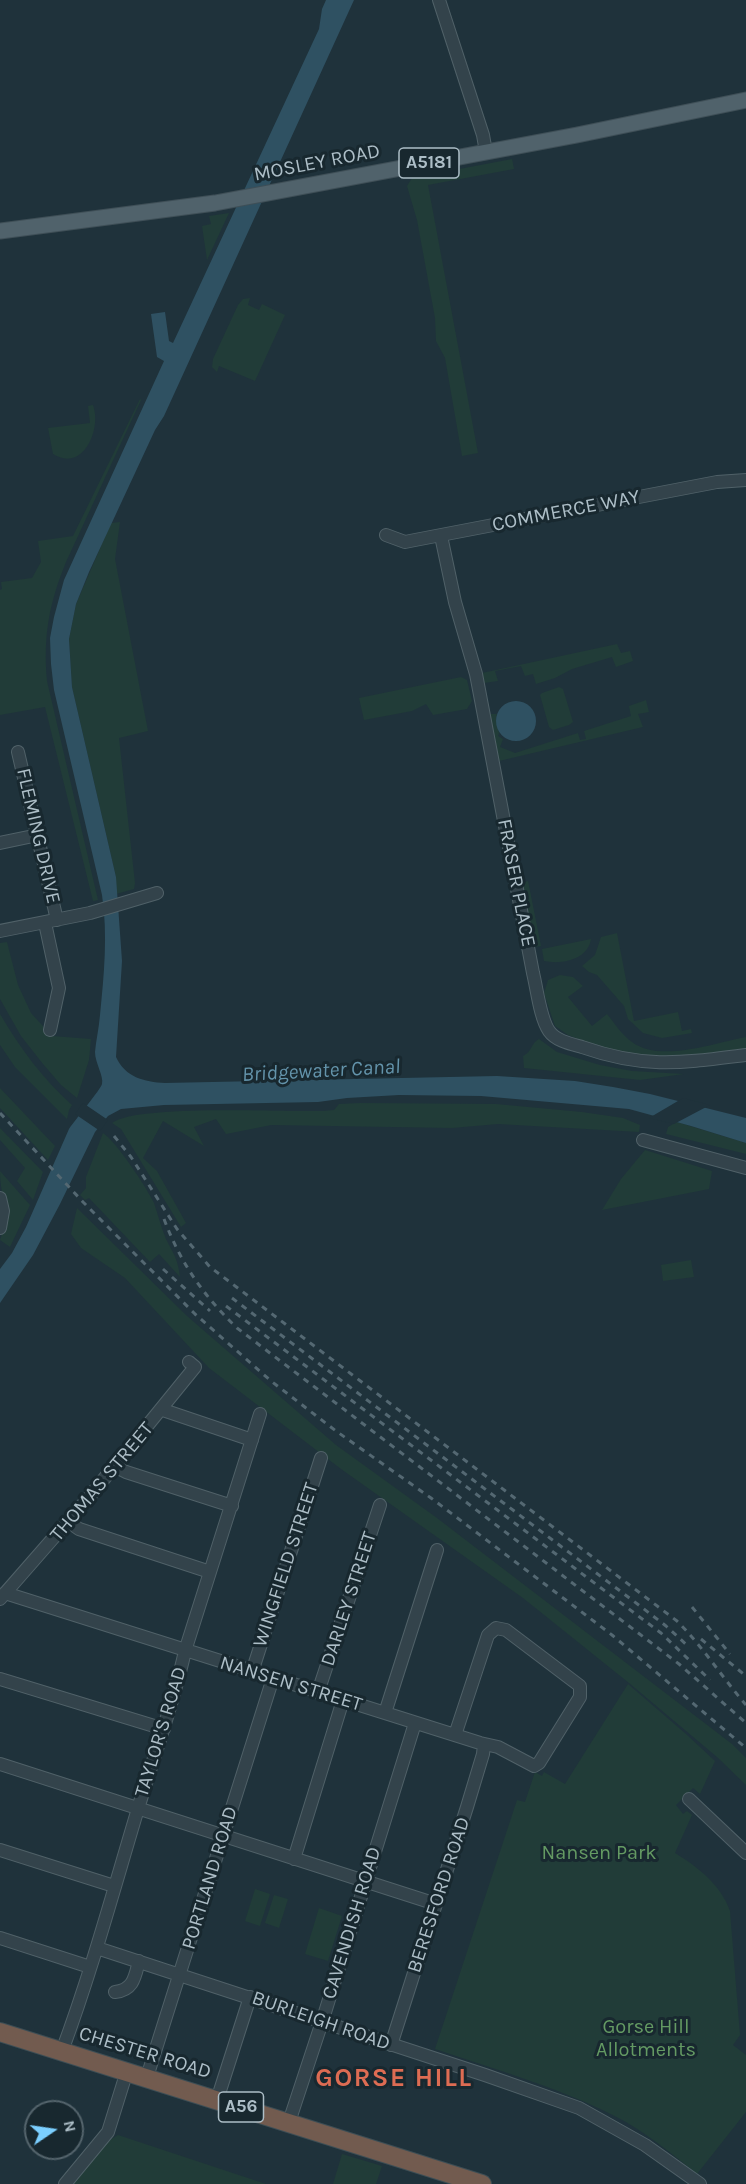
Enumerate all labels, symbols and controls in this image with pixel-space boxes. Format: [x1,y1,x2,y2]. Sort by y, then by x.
street label: MOSLEY ROAD [252,139,382,187]
road number: A5181 [399,148,459,178]
street label: COMMERCE WAY [490,485,642,537]
street label: FLEMING DRIVE [11,766,65,906]
street label: FRASER PLACE [492,817,540,949]
water label: Bridgewater Canal [241,1054,401,1088]
street label: THOMAS STREET [45,1417,159,1547]
street label: WINGFIELD STREET [248,1480,324,1650]
street label: DARLEY STREET [316,1529,382,1669]
street label: NANSEN STREET [217,1651,365,1717]
street label: TAYLOR'S ROAD [130,1664,192,1800]
street label: PORTLAND ROAD [177,1803,243,1953]
street label: BERESFORD ROAD [402,1814,476,1976]
park label: Nansen Park [542,1841,656,1865]
street label: CAVENDISH ROAD [317,1844,387,2002]
street label: BURLEIGH ROAD [249,1986,393,2056]
park label: Gorse Hill Allotments [596,2015,696,2062]
street label: CHESTER ROAD [76,2021,214,2085]
district label: GORSE HILL [315,2063,473,2095]
road number: A56 [218,2092,264,2122]
north arrow [24,2100,84,2160]
text: N [60,2119,81,2134]

